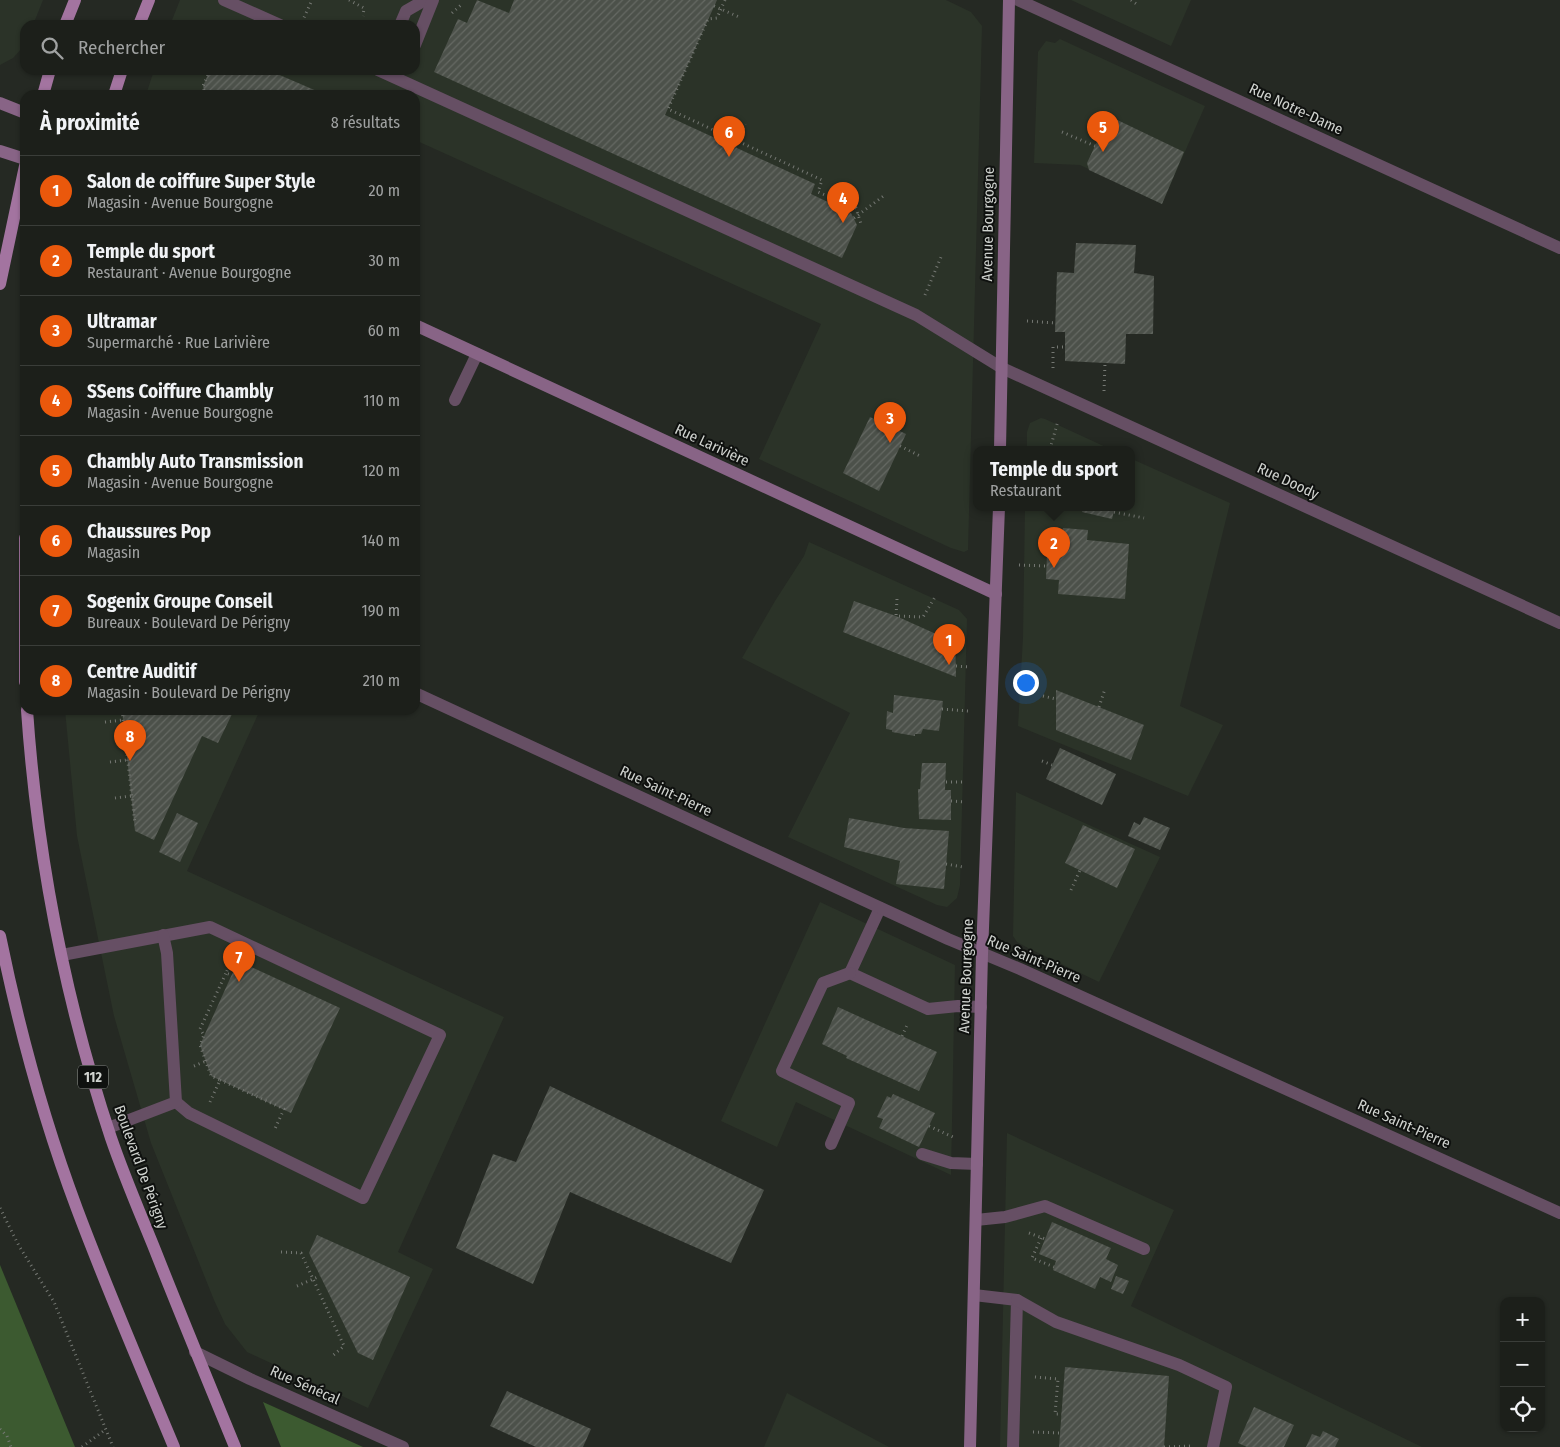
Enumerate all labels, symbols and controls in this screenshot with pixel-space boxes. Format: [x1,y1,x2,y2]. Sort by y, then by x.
search box [20,20,420,75]
icon: search [38,34,66,62]
text: Rechercher [78,36,165,59]
street label: Rue Notre-Dame [1246,79,1346,139]
text: À proximité [40,110,140,136]
pin: 5 [1087,111,1119,152]
text: 8 résultats [331,113,400,132]
pin: 6 [713,116,745,157]
street label: Avenue Bourgogne [978,167,998,281]
text: Salon de coiffure Super Style [87,170,315,193]
text: 1 [53,181,59,200]
text: 20 m [369,181,400,200]
pin: 4 [827,182,859,223]
text: Magasin · Avenue Bourgogne [87,193,273,212]
text: Temple du sport [87,240,215,263]
text: 2 [52,251,60,270]
text: 30 m [368,251,400,270]
text: Restaurant · Avenue Bourgogne [87,263,291,282]
text: Ultramar [87,310,157,333]
text: 3 [52,321,60,340]
text: 60 m [368,321,400,340]
text: Supermarché · Rue Larivière [87,333,270,352]
text: SSens Coiffure Chambly [87,380,273,403]
text: 4 [52,391,60,410]
text: 110 m [363,391,400,410]
pin: 3 [874,402,906,443]
text: Magasin · Avenue Bourgogne [87,403,273,422]
street label: Rue Larivière [672,420,752,470]
popup [973,446,1135,511]
text: Chambly Auto Transmission [87,450,303,473]
text: Temple du sport [990,458,1118,481]
street label: Rue Doody [1254,459,1322,503]
text: 5 [52,461,60,480]
text: 120 m [362,461,400,480]
text: Magasin · Avenue Bourgogne [87,473,273,492]
text: Restaurant [990,481,1061,500]
text: Chaussures Pop [87,520,211,543]
pin: 2 [1038,527,1070,568]
text: 6 [52,531,60,550]
text: 140 m [362,531,400,550]
text: Magasin [87,543,140,562]
text: Sogenix Groupe Conseil [87,590,273,613]
text: 7 [53,601,59,620]
text: 190 m [362,601,400,620]
text: Bureaux · Boulevard De Périgny [87,613,290,632]
pin: 1 [933,624,965,665]
text: Centre Auditif [87,660,196,683]
your location [1013,670,1039,696]
text: 8 [52,671,60,690]
text: 210 m [363,671,400,690]
text: Magasin · Boulevard De Périgny [87,683,290,702]
pin: 8 [114,720,146,761]
street label: Rue Saint-Pierre [617,762,715,820]
street label: Avenue Bourgogne [955,918,977,1034]
street label: Rue Saint-Pierre [985,931,1083,987]
pin: 7 [223,941,255,982]
road number: 112 [78,1066,108,1088]
street label: Rue Saint-Pierre [1355,1095,1453,1153]
street label: Boulevard De Périgny [110,1103,172,1232]
map controls [1500,1297,1545,1432]
button: + [1500,1297,1545,1342]
button: − [1500,1342,1545,1387]
street label: Rue Sénécal [267,1362,343,1408]
button: locate [1500,1387,1545,1432]

